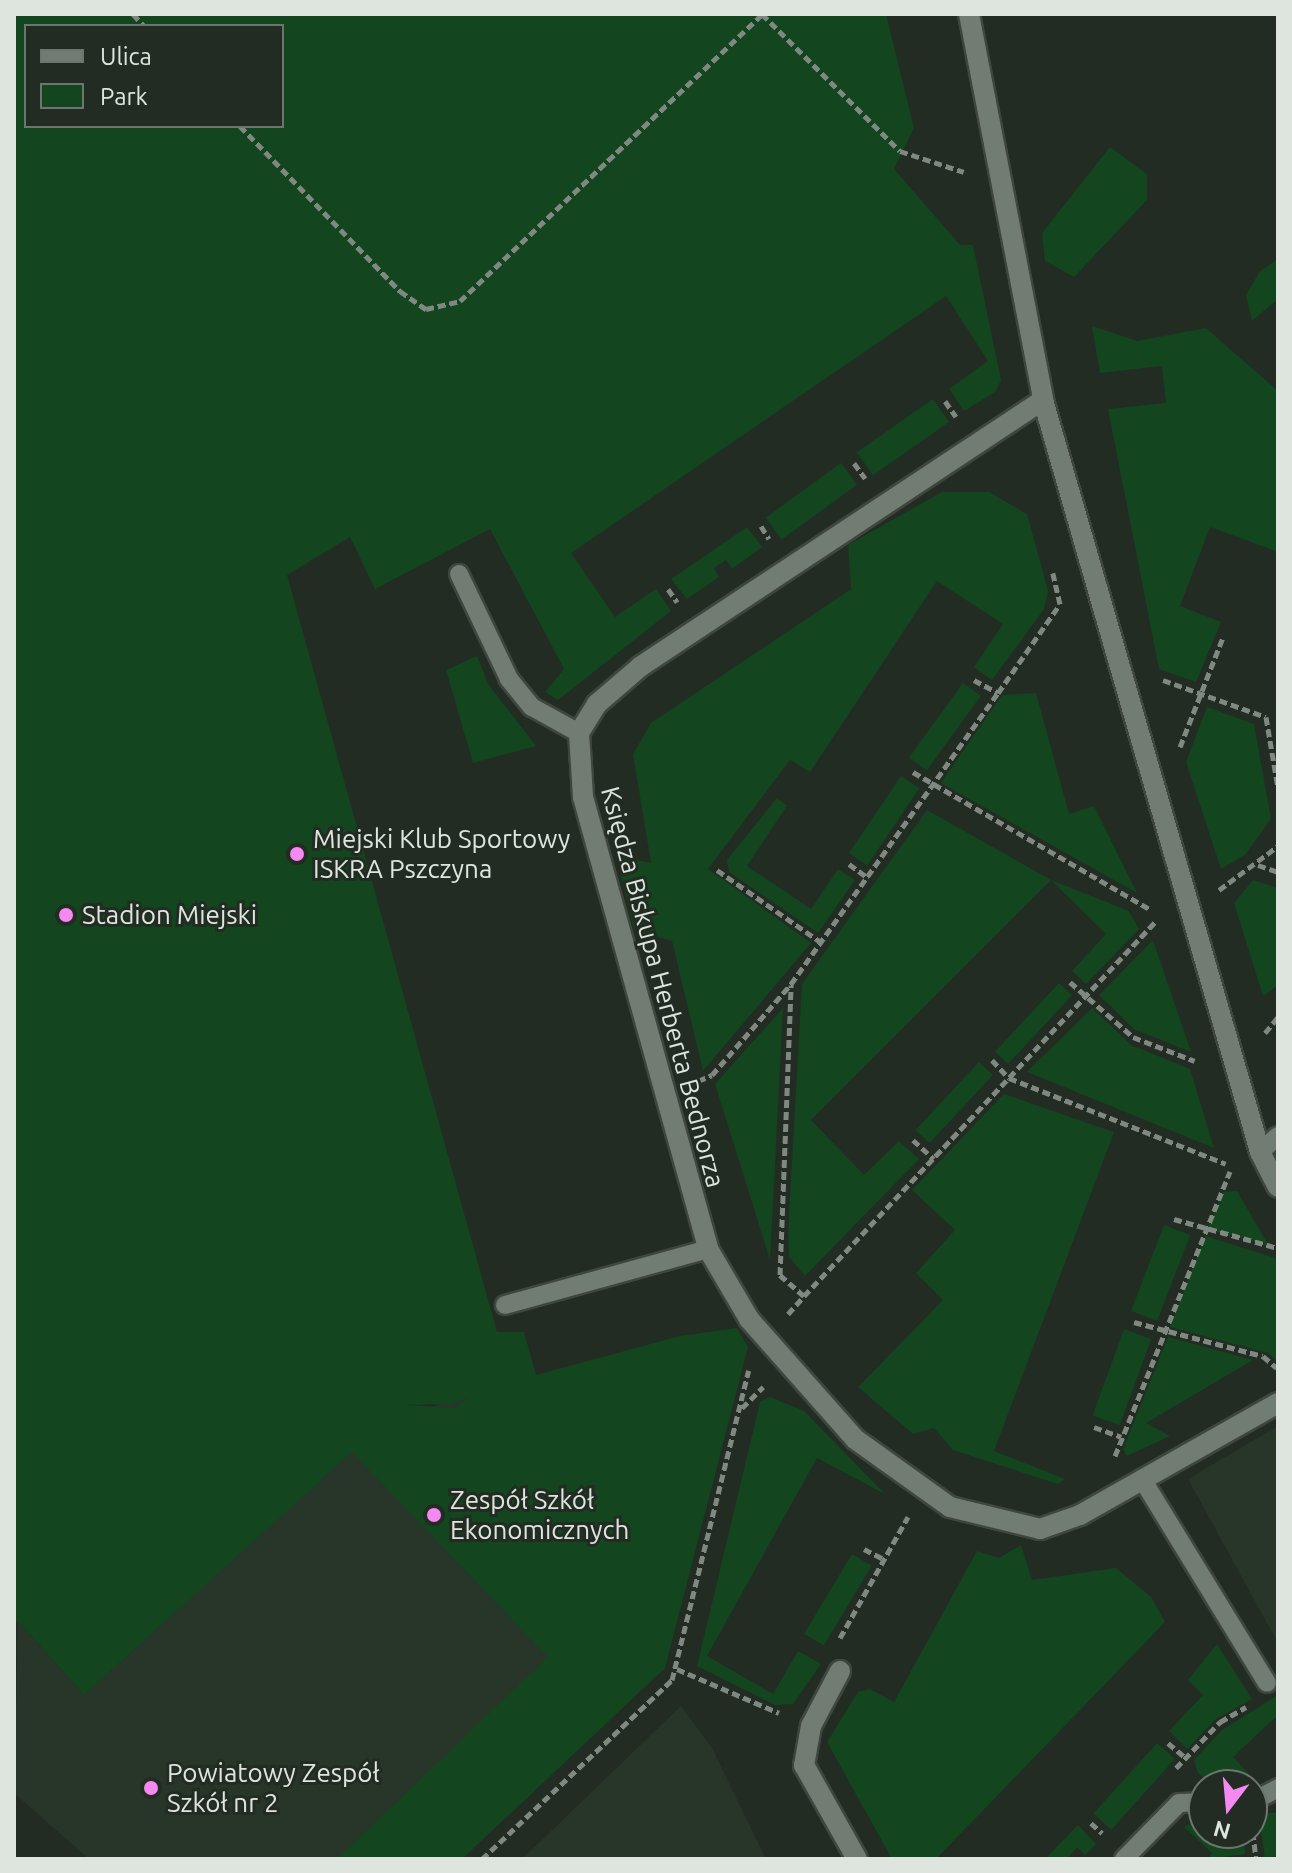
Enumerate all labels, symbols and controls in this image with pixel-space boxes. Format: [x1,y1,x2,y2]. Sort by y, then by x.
legend [24,24,284,128]
text: Ulica [100,43,152,70]
text: Park [100,83,148,110]
street label: Księdza Biskupa Herberta Bednorza [594,783,732,1191]
place label: Miejski Klub Sportowy ISKRA Pszczyna [313,823,570,884]
marker: Miejski Klub Sportowy ISKRA Pszczyna [288,845,306,863]
place label: Stadion Miejski [82,899,257,931]
marker: Stadion Miejski [57,906,75,924]
place label: Zespół Szkół Ekonomicznych [450,1484,629,1546]
marker: Zespół Szkół Ekonomicznych [425,1506,443,1524]
place label: Powiatowy Zespół Szkół nr 2 [167,1757,379,1818]
north arrow [1188,1769,1268,1849]
marker: Powiatowy Zespół Szkół nr 2 [142,1779,160,1797]
text: N [1210,1816,1233,1845]

